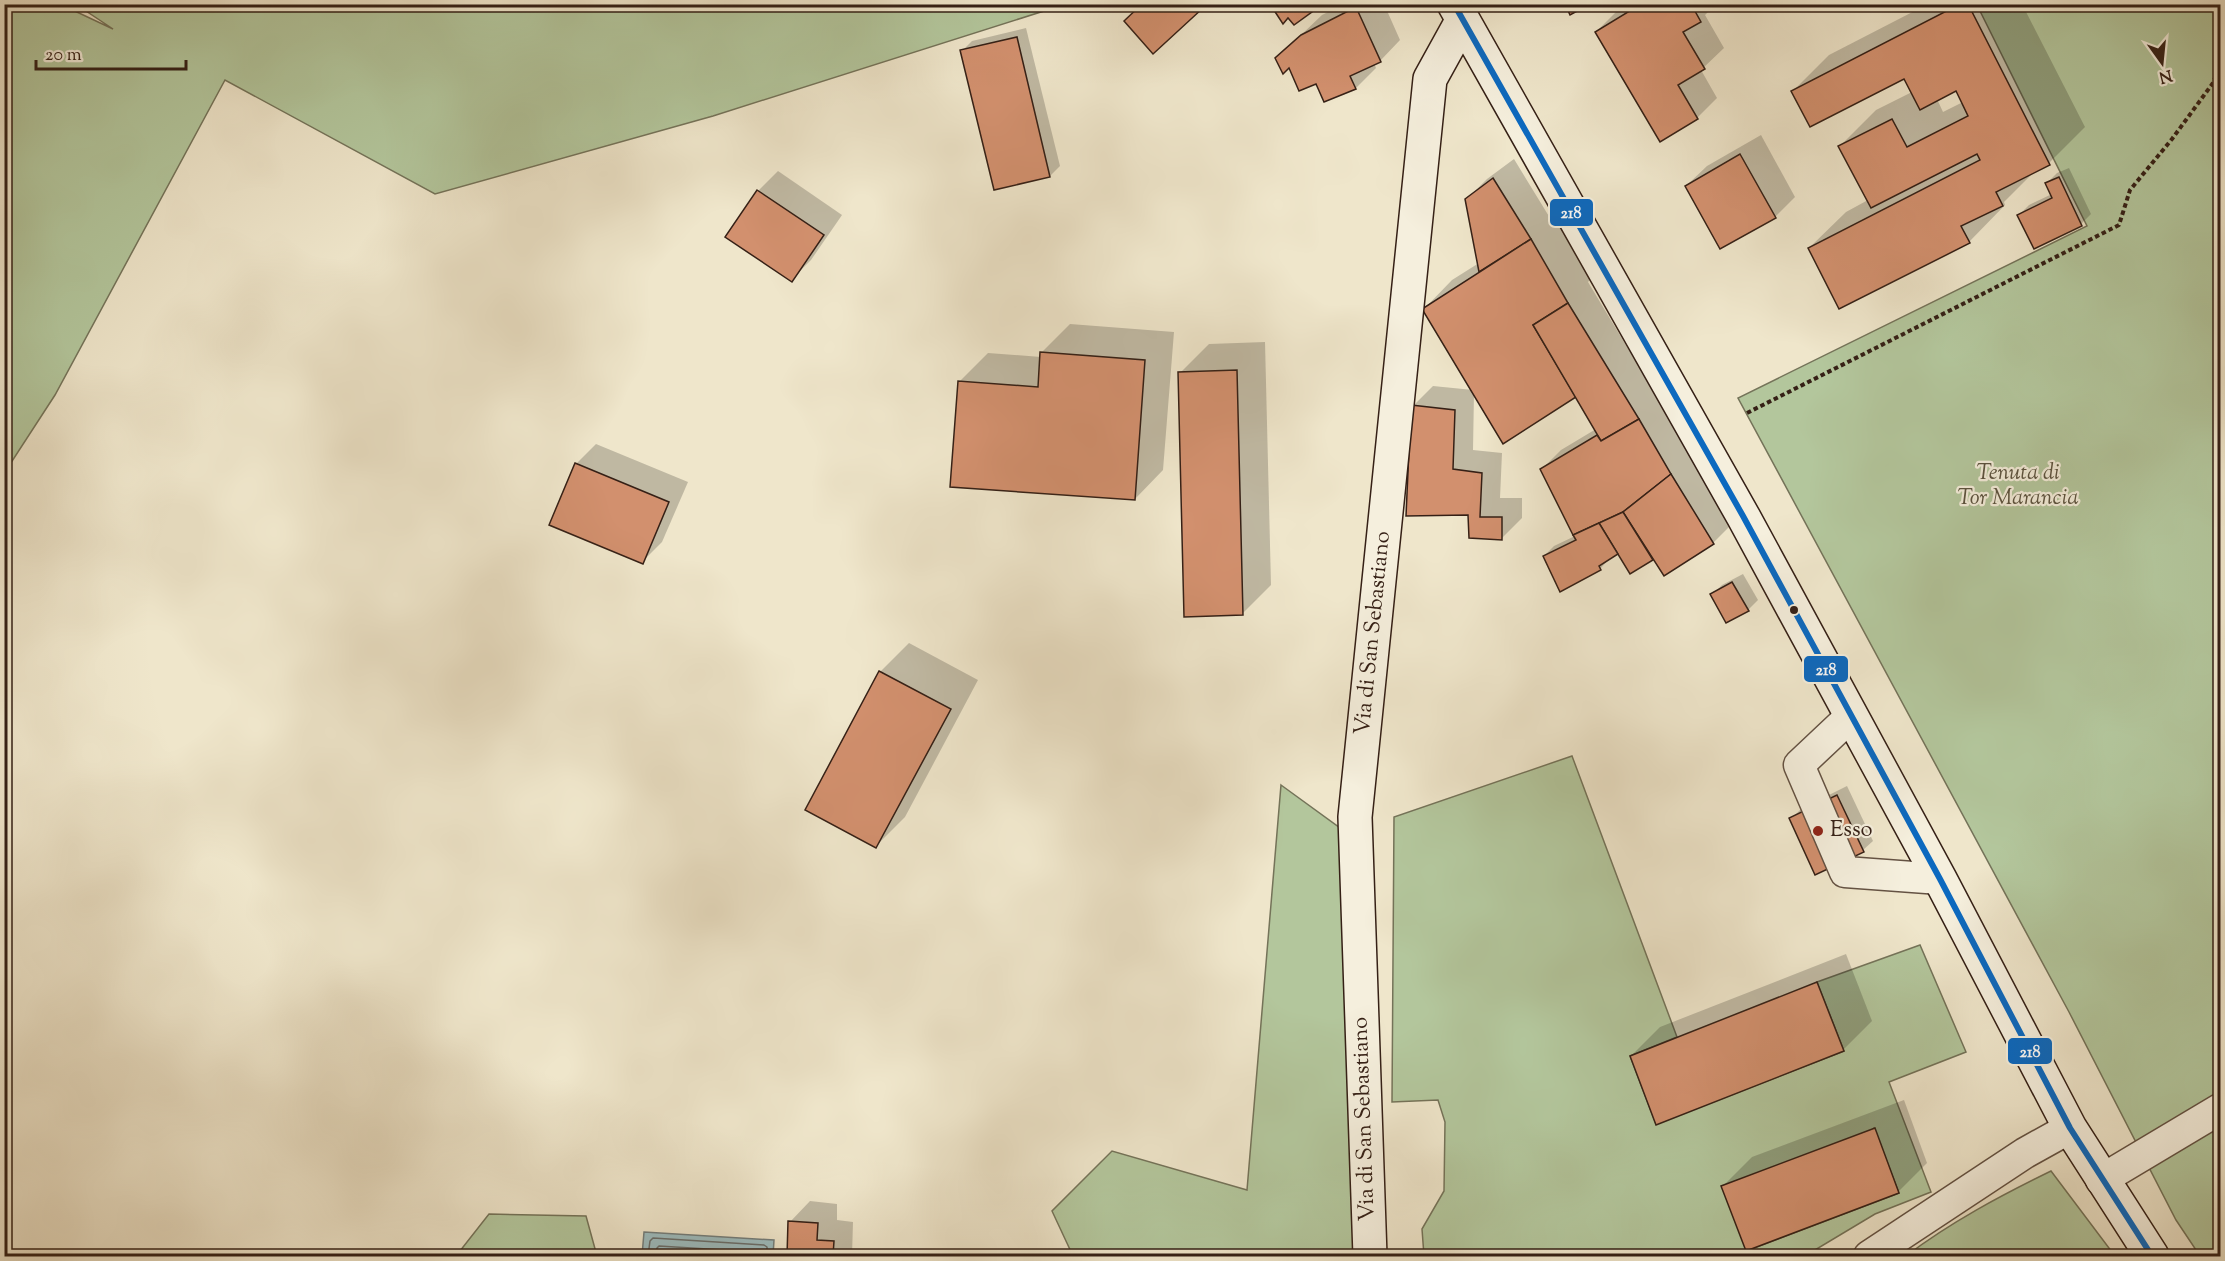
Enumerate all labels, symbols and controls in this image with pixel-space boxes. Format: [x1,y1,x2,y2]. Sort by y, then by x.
scale bar [36,33,186,71]
north arrow [2132,33,2192,93]
text: 20 m [45,43,82,69]
text: N [2156,62,2174,88]
line badge: 218 [1549,198,1594,227]
text: 218 [1561,203,1581,226]
park label: Tenuta di Tor Marancia [1957,458,2079,515]
street label: Via di San Sebastiano [1347,530,1400,737]
unlabelled marker [1788,604,1800,616]
line badge: 218 [1803,655,1849,683]
text: 218 [1816,660,1836,683]
place label: Esso [1830,815,1873,847]
marker: Esso [1811,824,1825,838]
street label: Via di San Sebastiano [1345,1016,1385,1222]
line badge: 218 [2007,1037,2053,1065]
text: 218 [2020,1042,2040,1065]

